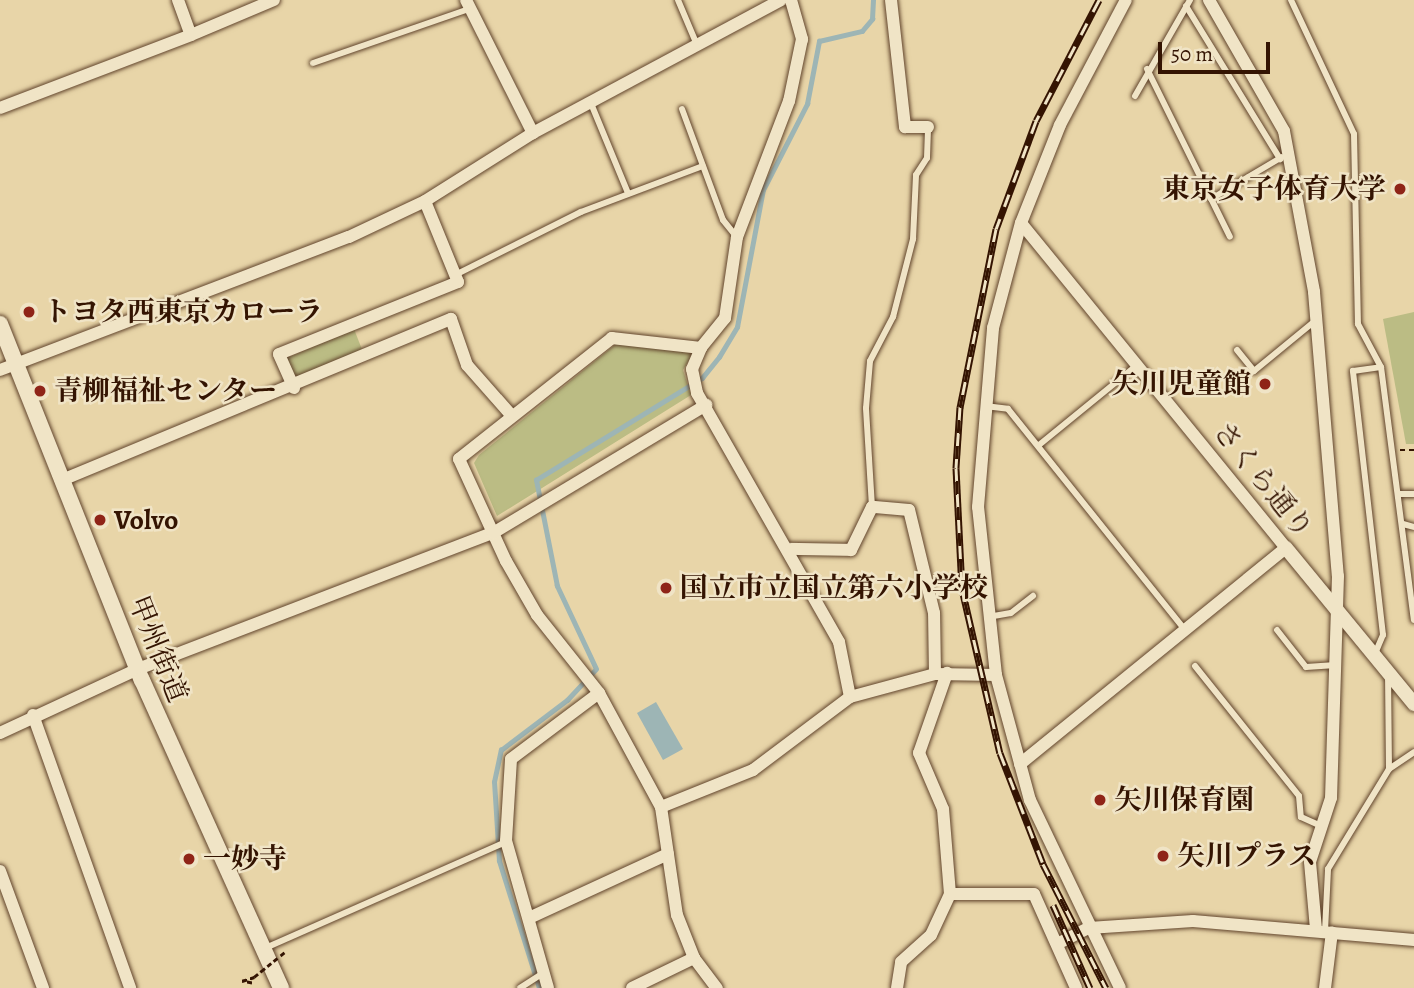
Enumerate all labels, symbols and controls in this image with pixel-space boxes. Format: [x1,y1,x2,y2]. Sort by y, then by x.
scale bar [1162,28,1274,72]
text: 50 m [1171,40,1213,68]
place label: 東京女子体育大学 [1162,172,1386,206]
marker: 東京女子体育大学 [1392,181,1408,197]
place label: トヨタ西東京カローラ [43,295,323,329]
marker: トヨタ西東京カローラ [21,304,37,320]
place label: 矢川児童館 [1111,367,1251,401]
place label: 青柳福祉センター [54,374,278,408]
marker: 矢川児童館 [1257,376,1273,392]
marker: 青柳福祉センター [32,383,48,399]
street label: さくら通り [1206,415,1320,545]
place label: Volvo [114,503,178,537]
marker: Volvo [92,512,108,528]
place label: 国立市立国立第六小学校 [680,571,988,605]
marker: 国立市立国立第六小学校 [658,580,674,596]
street label: 甲州街道 [121,591,195,707]
place label: 矢川保育園 [1114,783,1254,817]
marker: 矢川保育園 [1092,792,1108,808]
place label: 矢川プラス [1177,839,1317,873]
place label: 一妙寺 [203,842,287,876]
marker: 矢川プラス [1155,848,1171,864]
marker: 一妙寺 [181,851,197,867]

